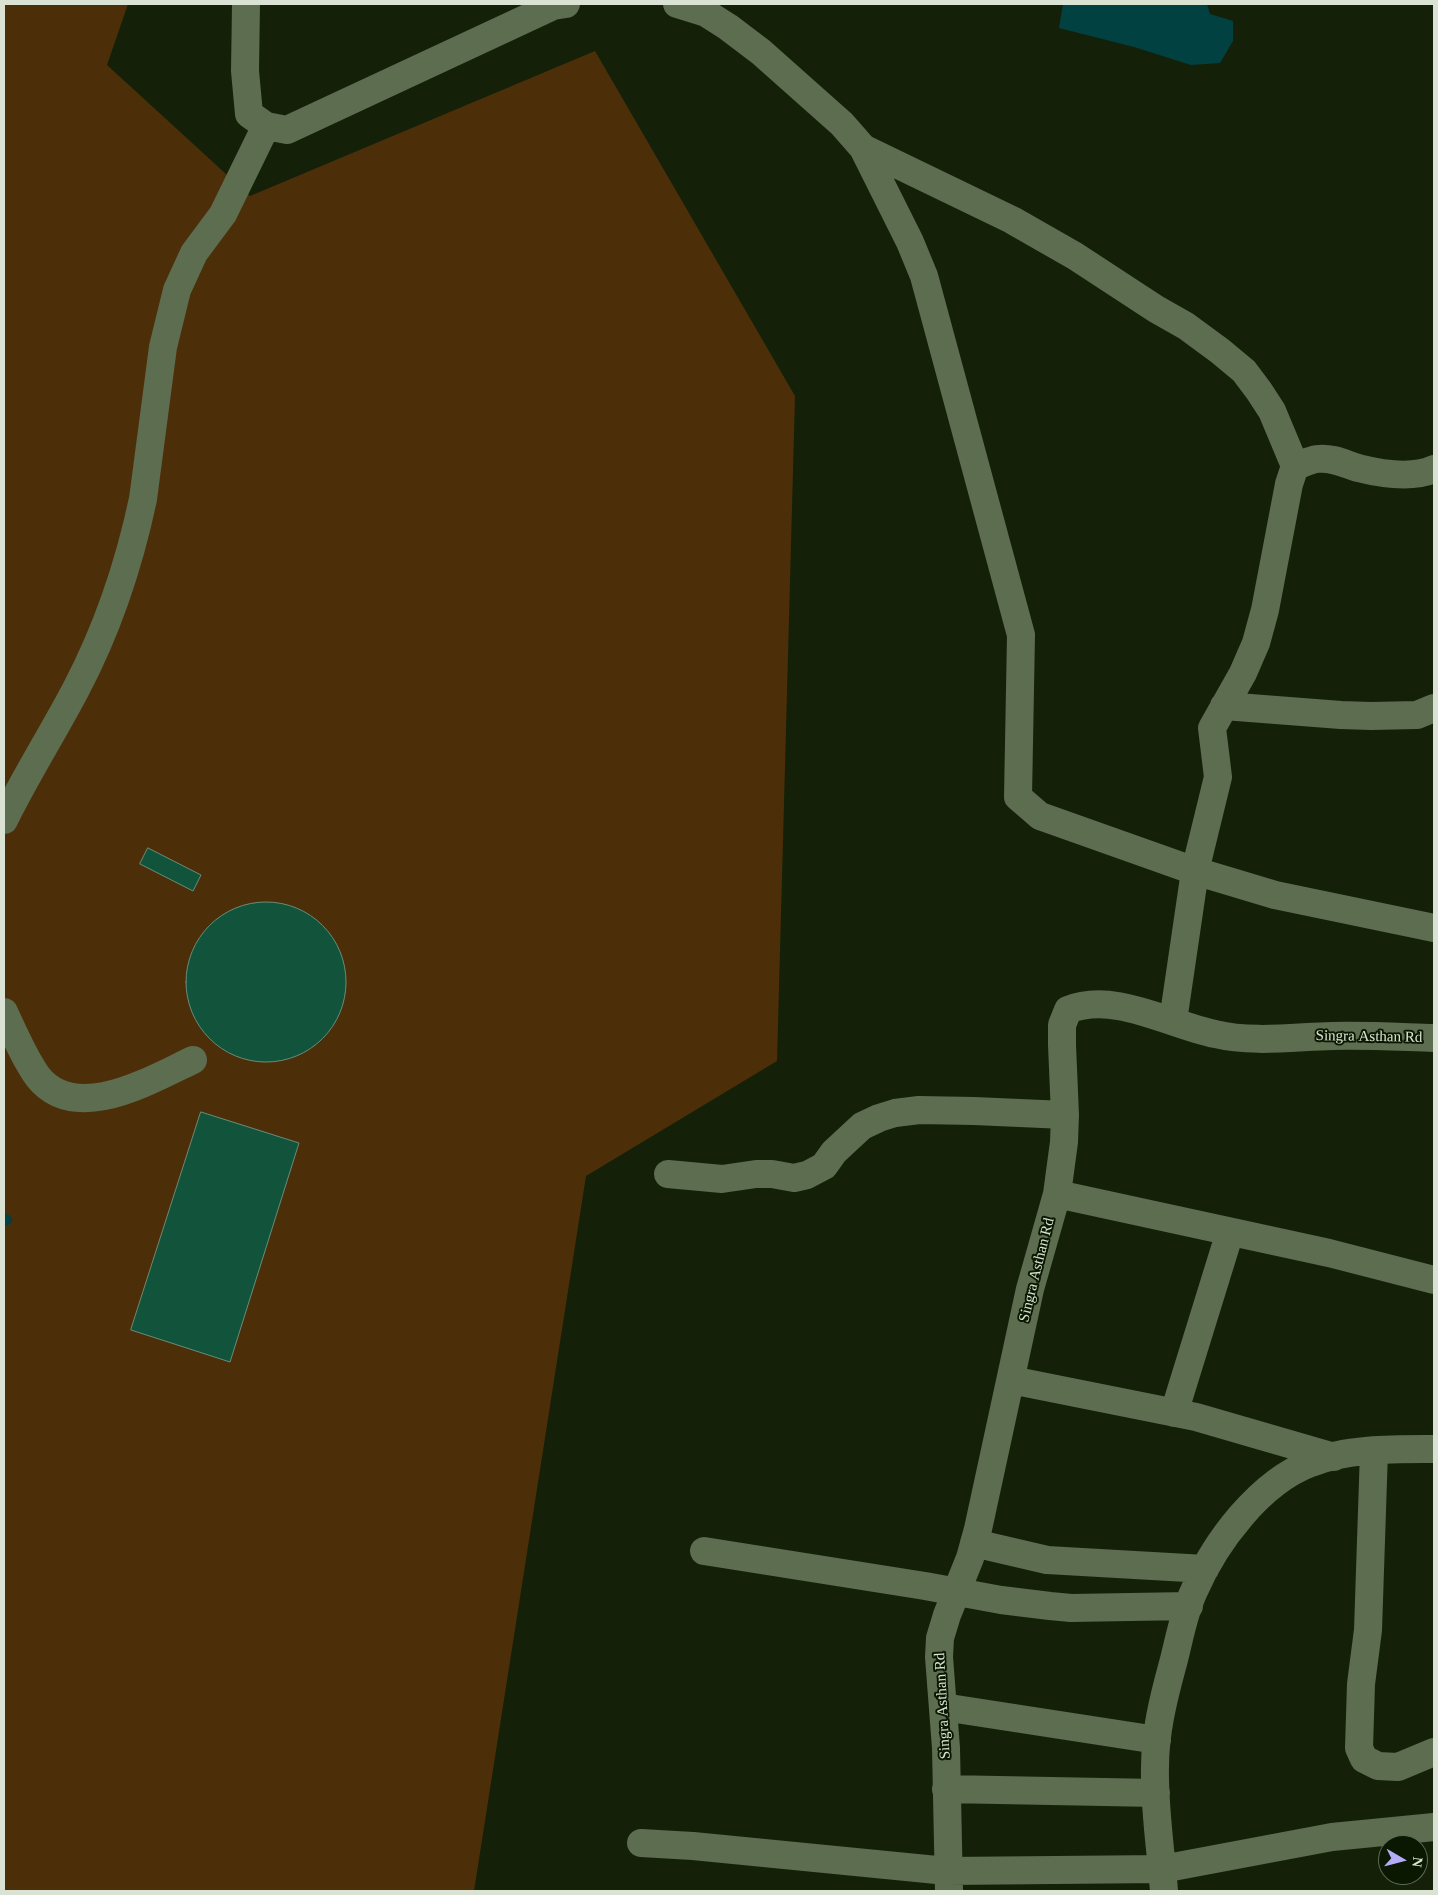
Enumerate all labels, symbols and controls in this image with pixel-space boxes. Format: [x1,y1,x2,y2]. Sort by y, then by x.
street label: Singra Asthan Rd [1316,1027,1422,1047]
street label: Singra Asthan Rd [1015,1216,1059,1324]
street label: Singra Asthan Rd [931,1652,955,1760]
north arrow [1378,1835,1428,1885]
text: N [1409,1856,1425,1868]

